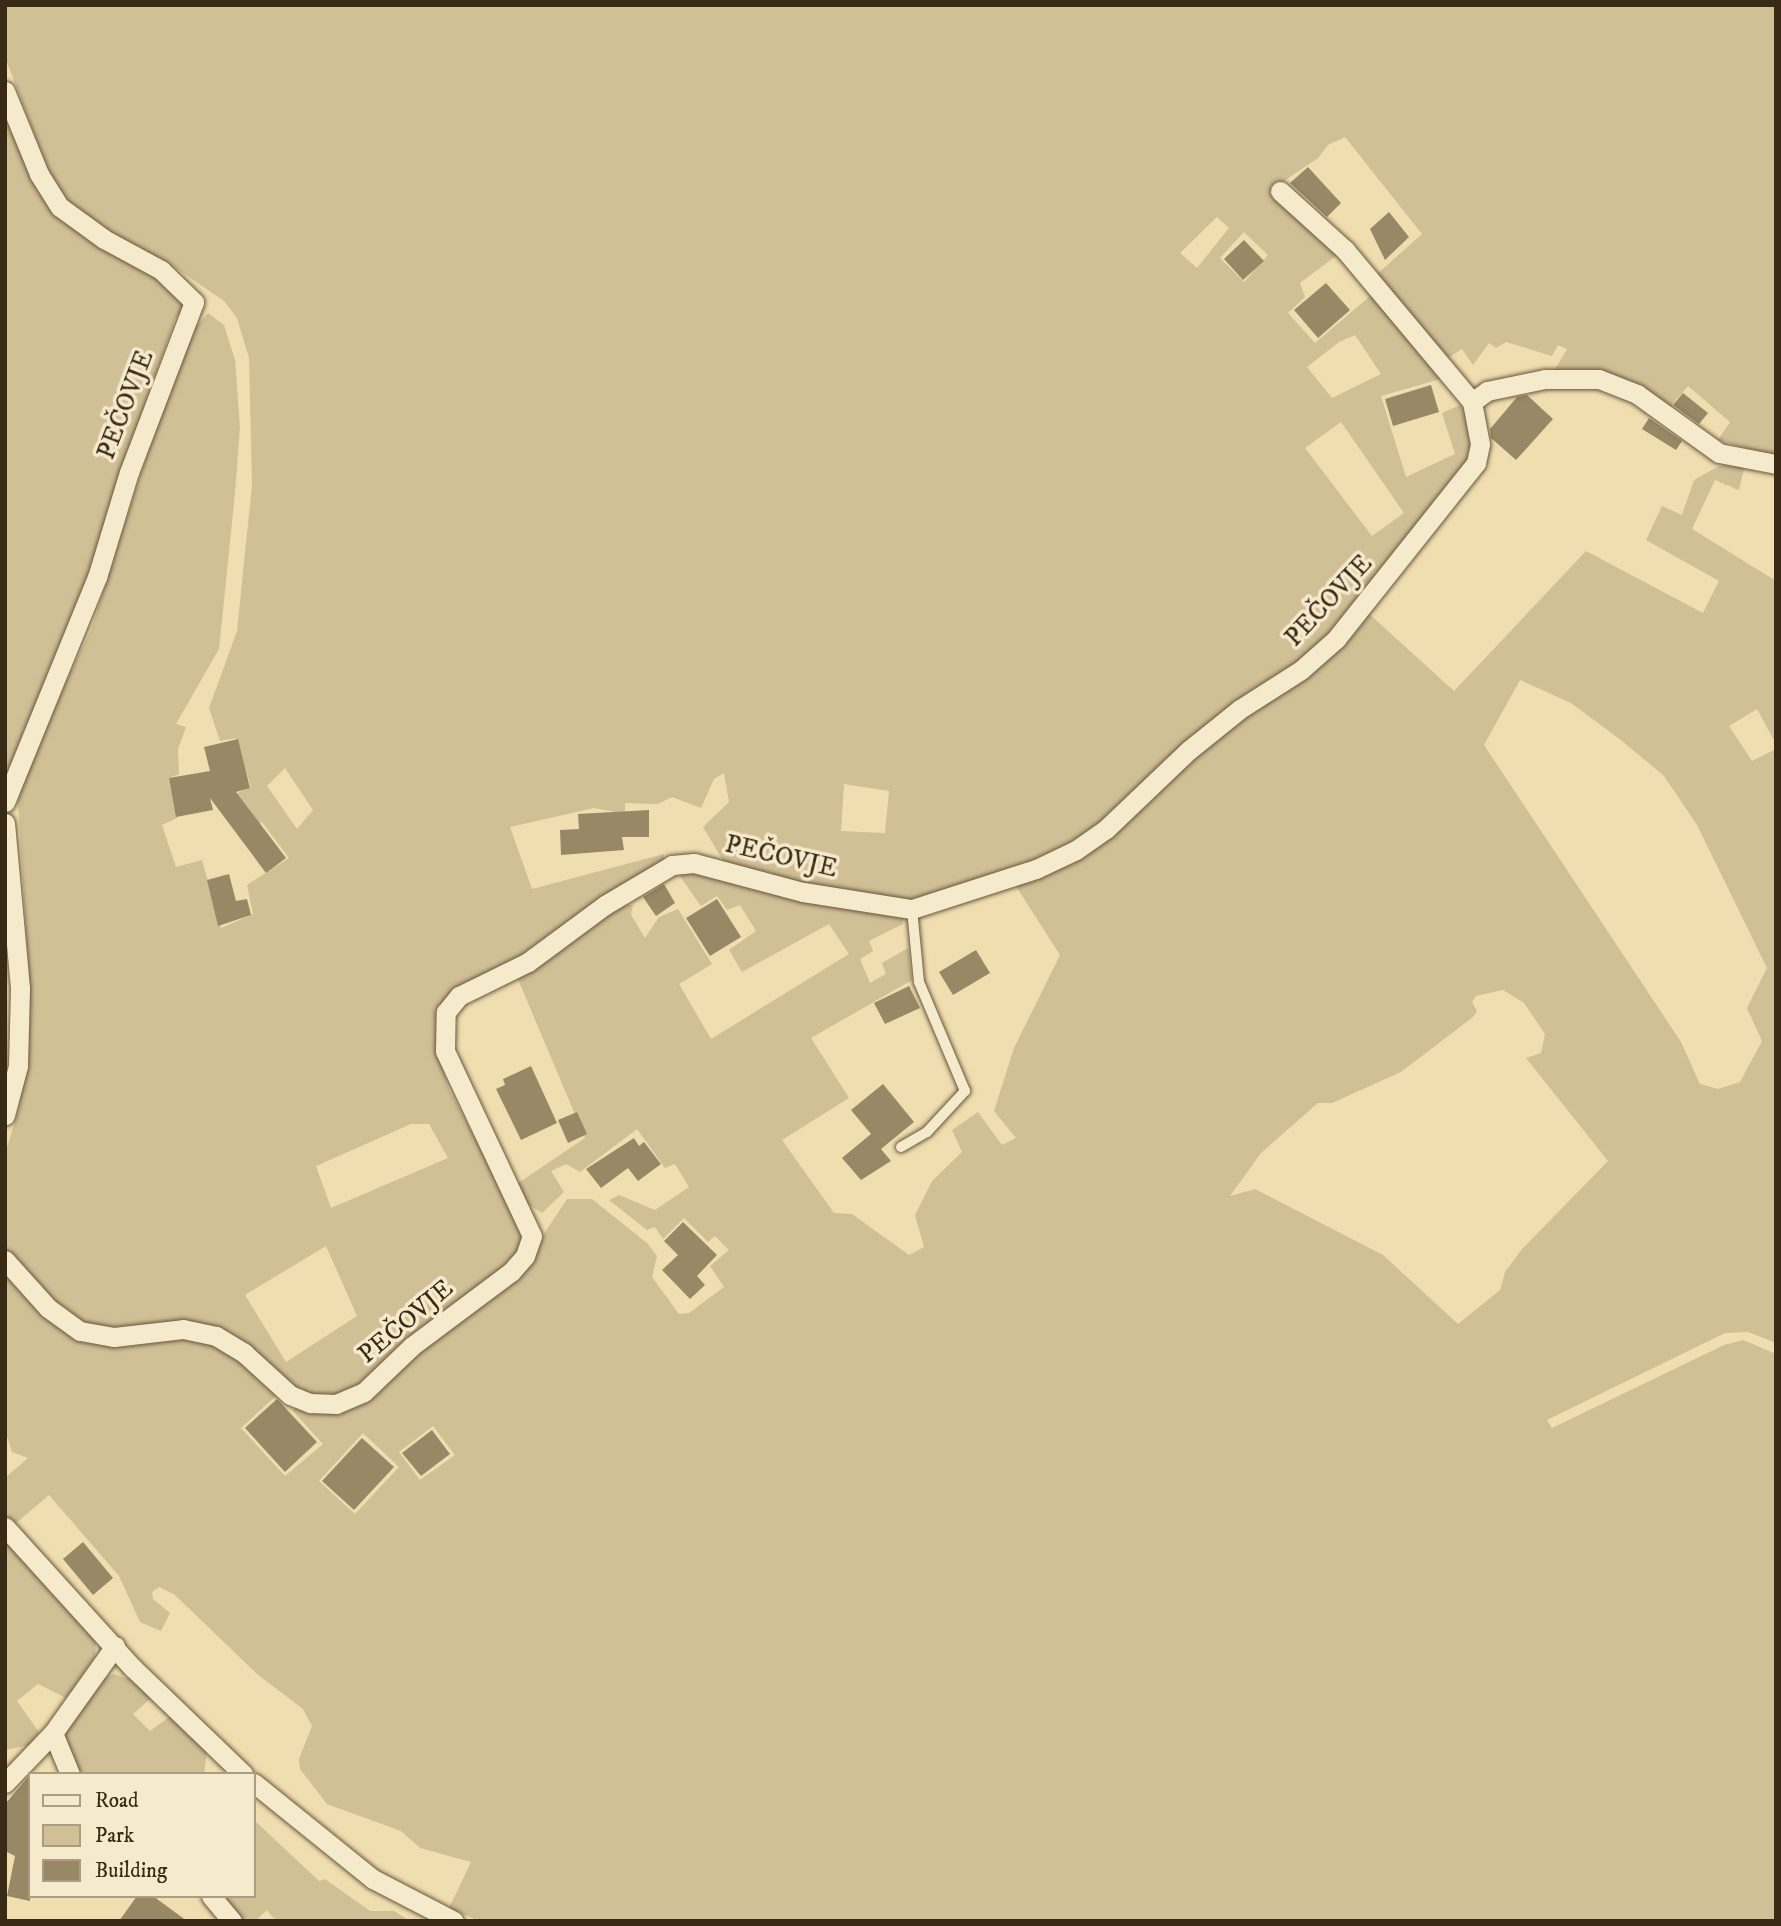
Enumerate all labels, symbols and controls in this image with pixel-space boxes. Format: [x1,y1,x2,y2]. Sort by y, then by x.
street label: PEČOVJE [91,346,161,464]
street label: PEČOVJE [1279,549,1379,653]
street label: PEČOVJE [722,829,840,885]
street label: PEČOVJE [352,1273,460,1371]
legend [28,1772,256,1898]
text: Road [95,1788,139,1814]
text: Park [95,1823,134,1849]
text: Building [95,1858,167,1884]

